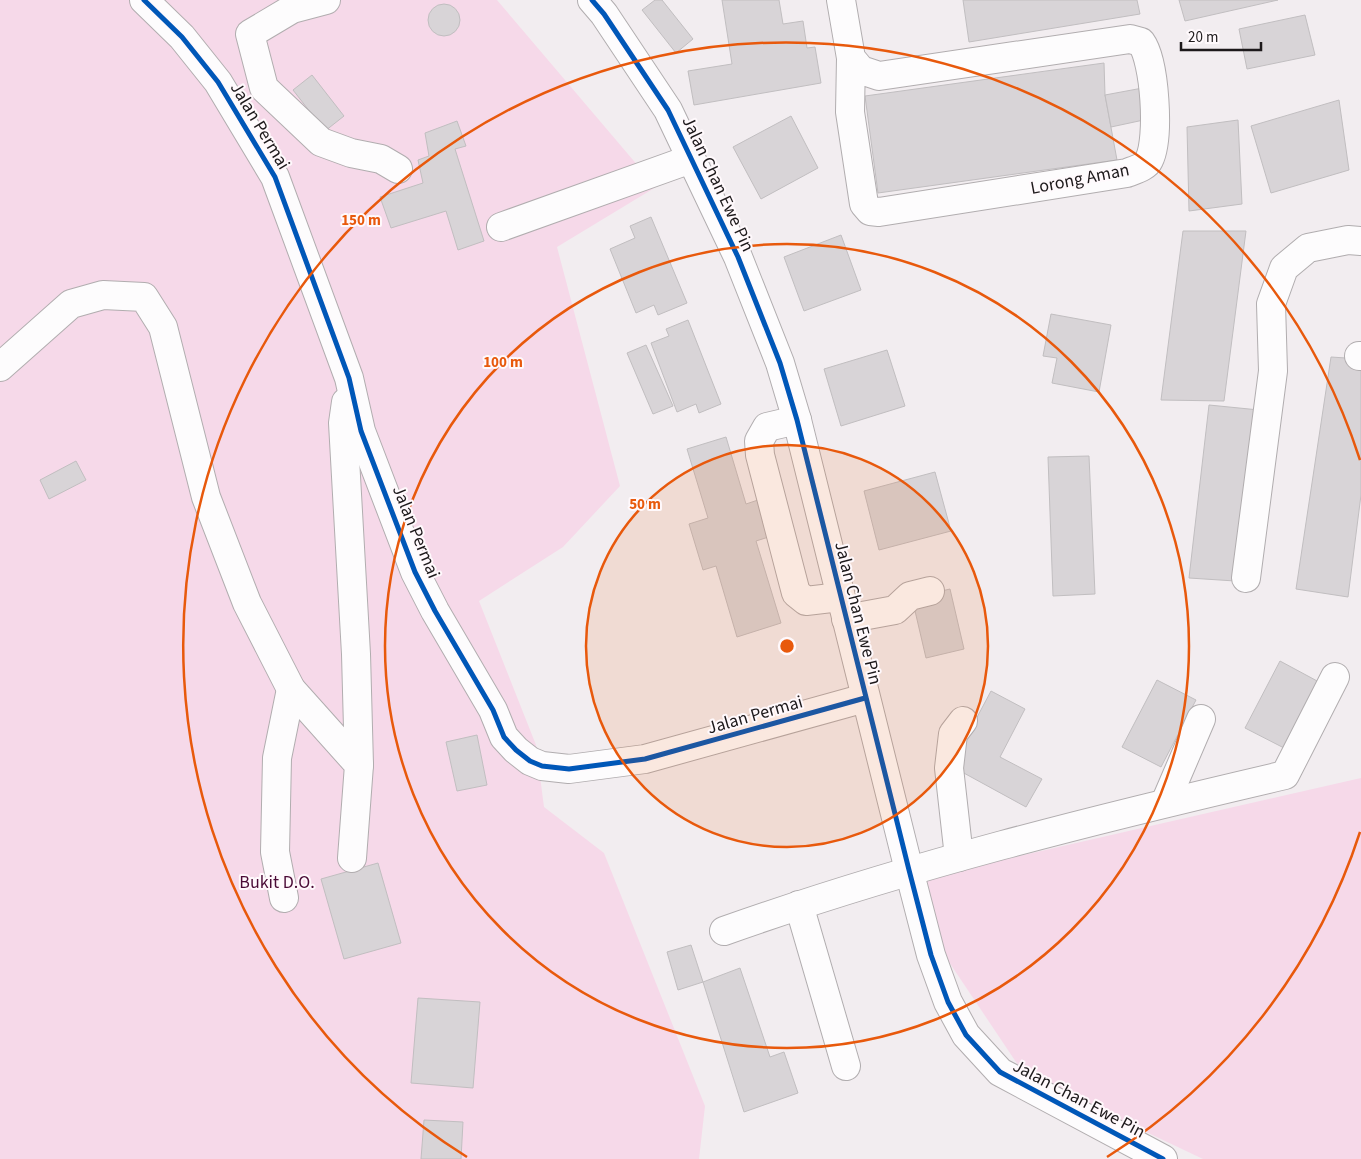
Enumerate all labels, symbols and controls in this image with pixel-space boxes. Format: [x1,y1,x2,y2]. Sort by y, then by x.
scale bar [1181,20,1261,52]
text: 20 m [1188,27,1218,48]
street label: Jalan Permai [224,77,296,175]
street label: Jalan Chan Ewe Pin [676,112,760,256]
street label: Lorong Aman [1028,157,1132,201]
text: 150 m [341,210,381,231]
text: 100 m [483,352,523,373]
street label: Jalan Permai [386,482,446,582]
text: 50 m [629,494,661,515]
street label: Jalan Chan Ewe Pin [828,539,888,687]
centre of rings [778,637,796,655]
street label: Jalan Permai [704,689,806,741]
park label: Bukit D.O. [239,870,315,895]
street label: Jalan Chan Ewe Pin [1008,1054,1150,1144]

